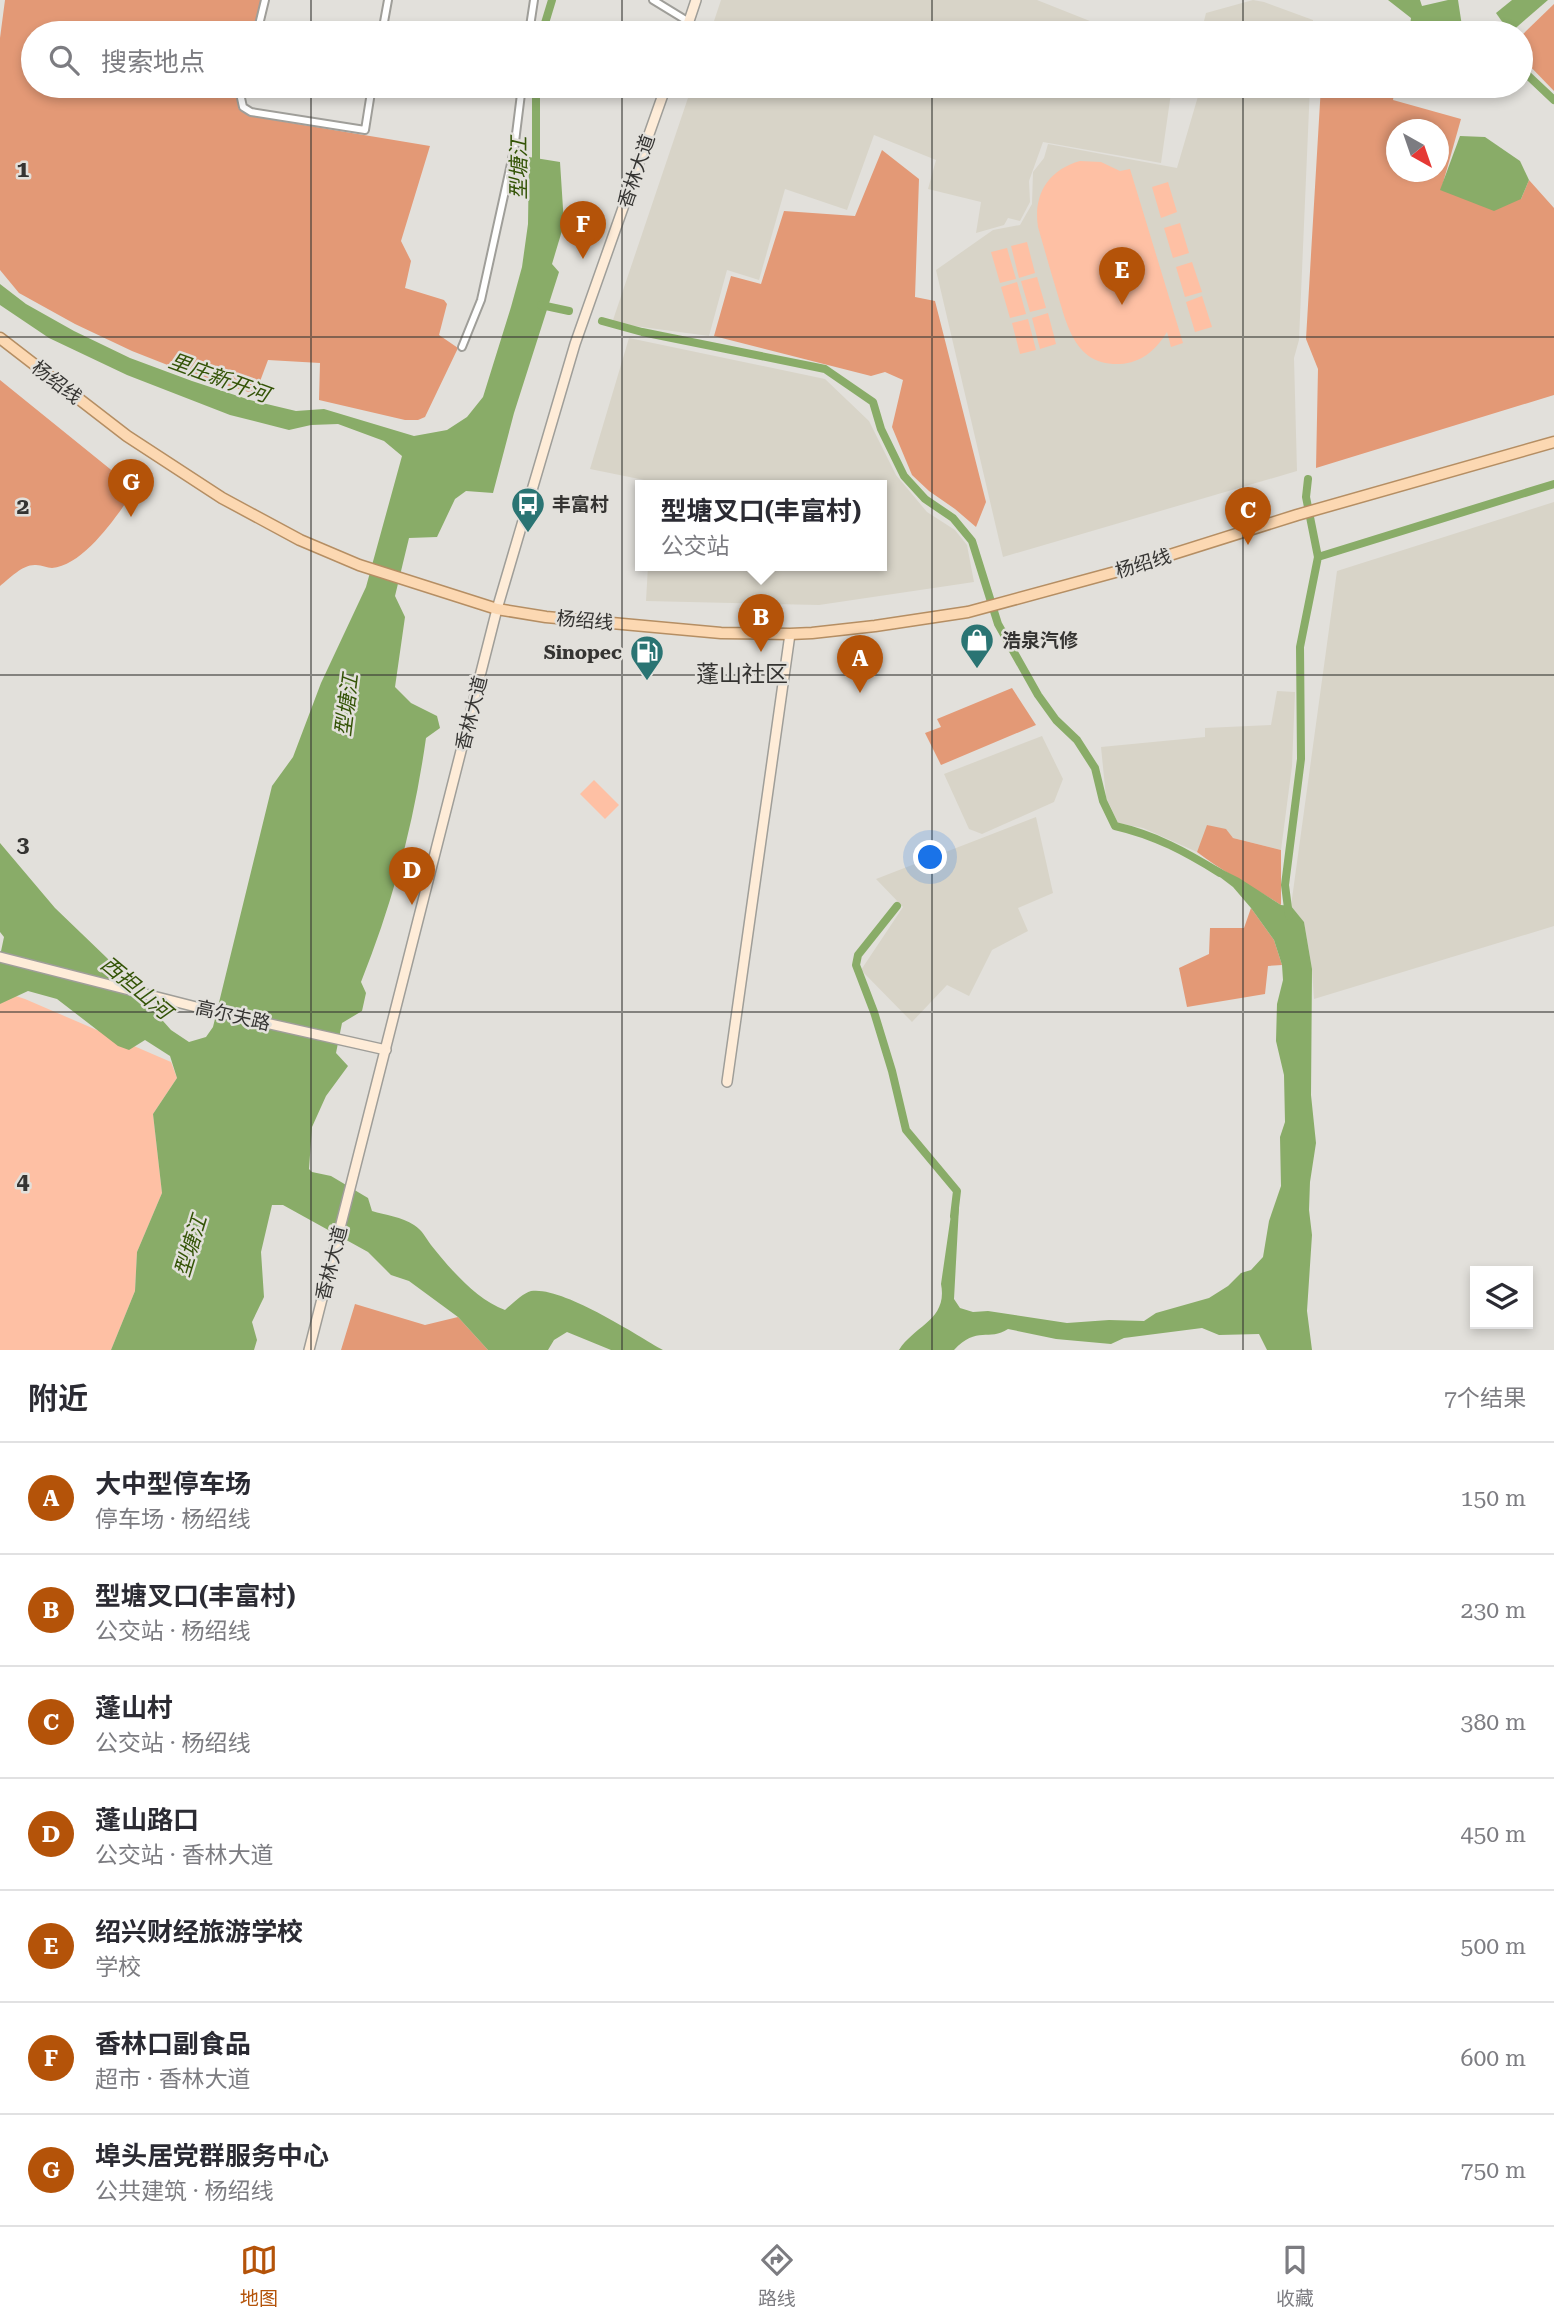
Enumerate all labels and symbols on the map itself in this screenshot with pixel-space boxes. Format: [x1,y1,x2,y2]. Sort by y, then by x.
north arrow [1386,119,1449,182]
street label: 香林大道 [613,131,660,211]
water label: 型塘江 [507,135,531,200]
text: 1 [17,156,30,183]
pin: F [560,201,606,259]
pin: E [1099,247,1145,305]
water label: 里庄新开河 [166,349,276,409]
street label: 杨绍线 [27,356,86,409]
pin: G [108,459,154,517]
bus stop icon: 丰富村 [509,485,547,534]
pin: C [1225,487,1271,545]
text: 2 [17,493,29,520]
place label: 丰富村 [552,493,609,516]
street label: 杨绍线 [1113,544,1174,583]
pin: B [738,594,784,652]
street label: 杨绍线 [556,607,614,634]
shop icon: 浩泉汽修 [958,621,996,670]
place label: 浩泉汽修 [1002,629,1078,652]
fuel station icon: Sinopec [628,633,666,682]
pin: A [837,635,883,693]
place label: Sinopec [544,641,622,664]
district label: 蓬山社区 [696,661,788,688]
water label: 型塘江 [331,670,363,738]
street label: 香林大道 [451,673,492,753]
text: 3 [17,831,30,858]
your location [913,840,947,874]
pin: D [389,847,435,905]
water label: 西担山河 [96,952,179,1027]
street label: 高尔夫路 [193,996,273,1035]
text: 4 [17,1168,30,1195]
water label: 型塘江 [170,1210,212,1280]
street label: 香林大道 [311,1223,352,1303]

